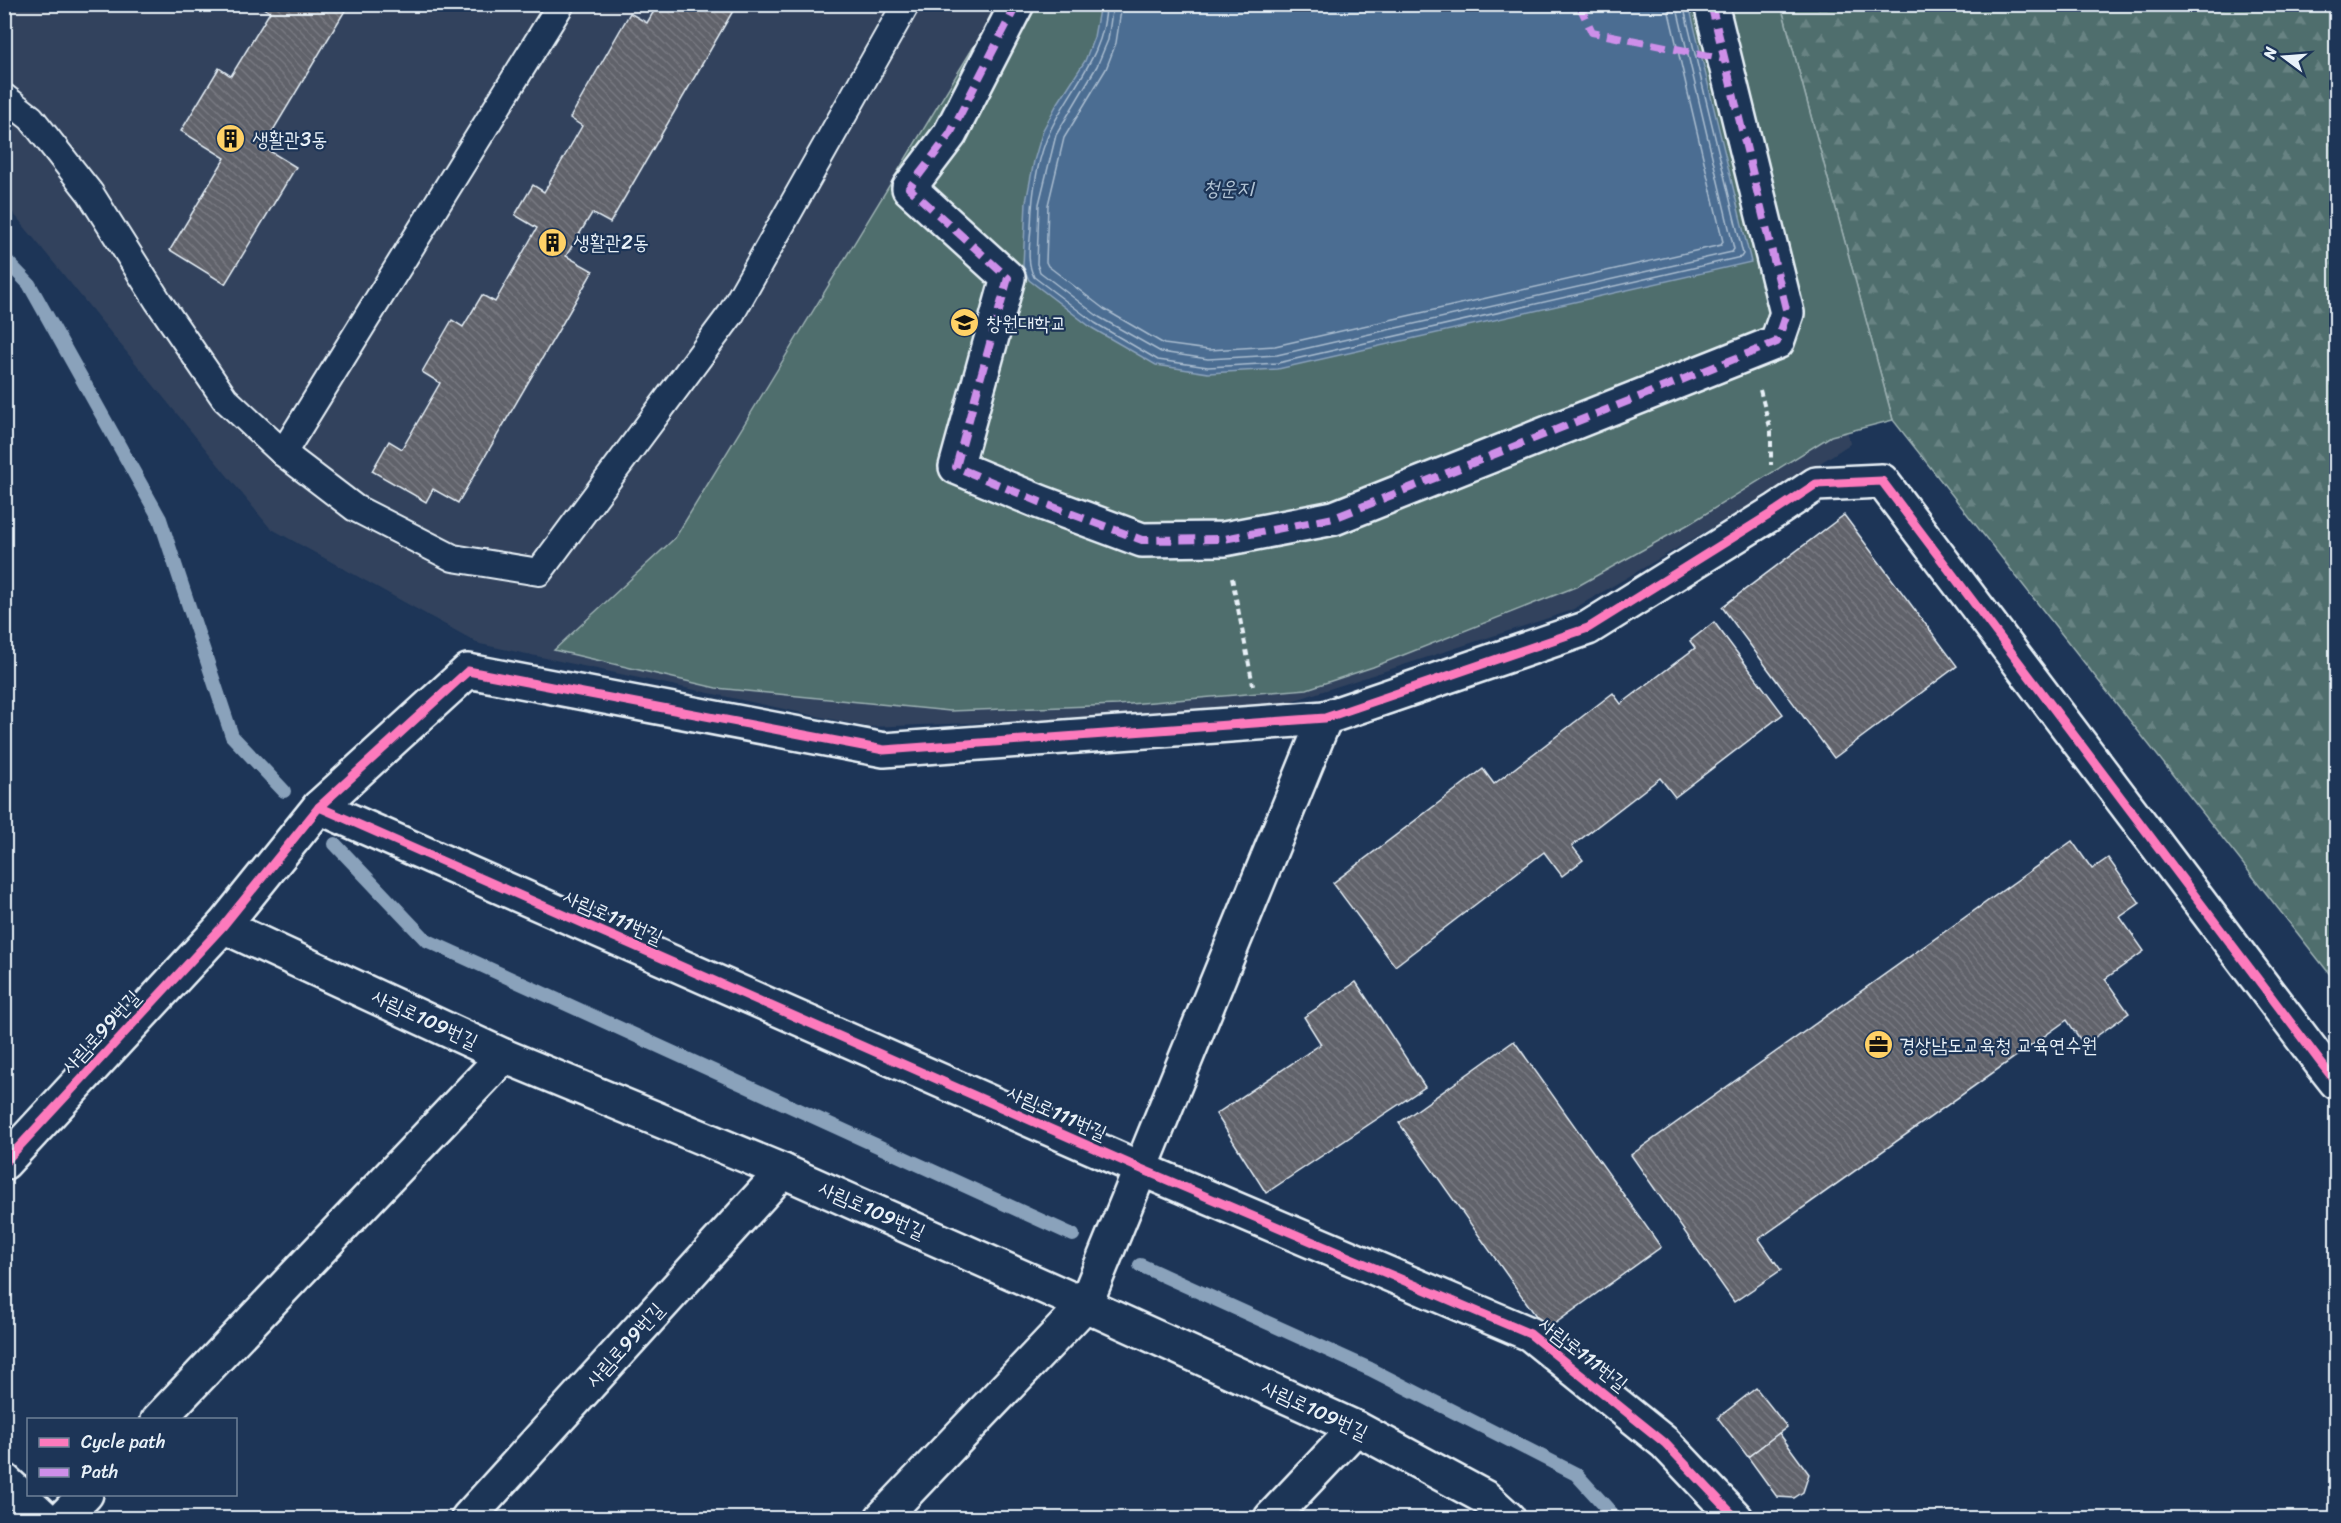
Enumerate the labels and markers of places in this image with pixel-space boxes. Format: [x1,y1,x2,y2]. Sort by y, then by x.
place label: 생활관3동 [252,122,327,157]
building icon: 생활관3동 [215,123,247,155]
place label: 생활관2동 [573,225,649,260]
building icon: 생활관2동 [536,226,568,258]
place label: 창원대학교 [986,306,1066,341]
school or university icon: 창원대학교 [949,307,981,339]
place label: 경상남도교육청 교육연수원 [1899,1028,2097,1063]
office icon: 경상남도교육청 교육연수원 [1862,1029,1894,1061]

